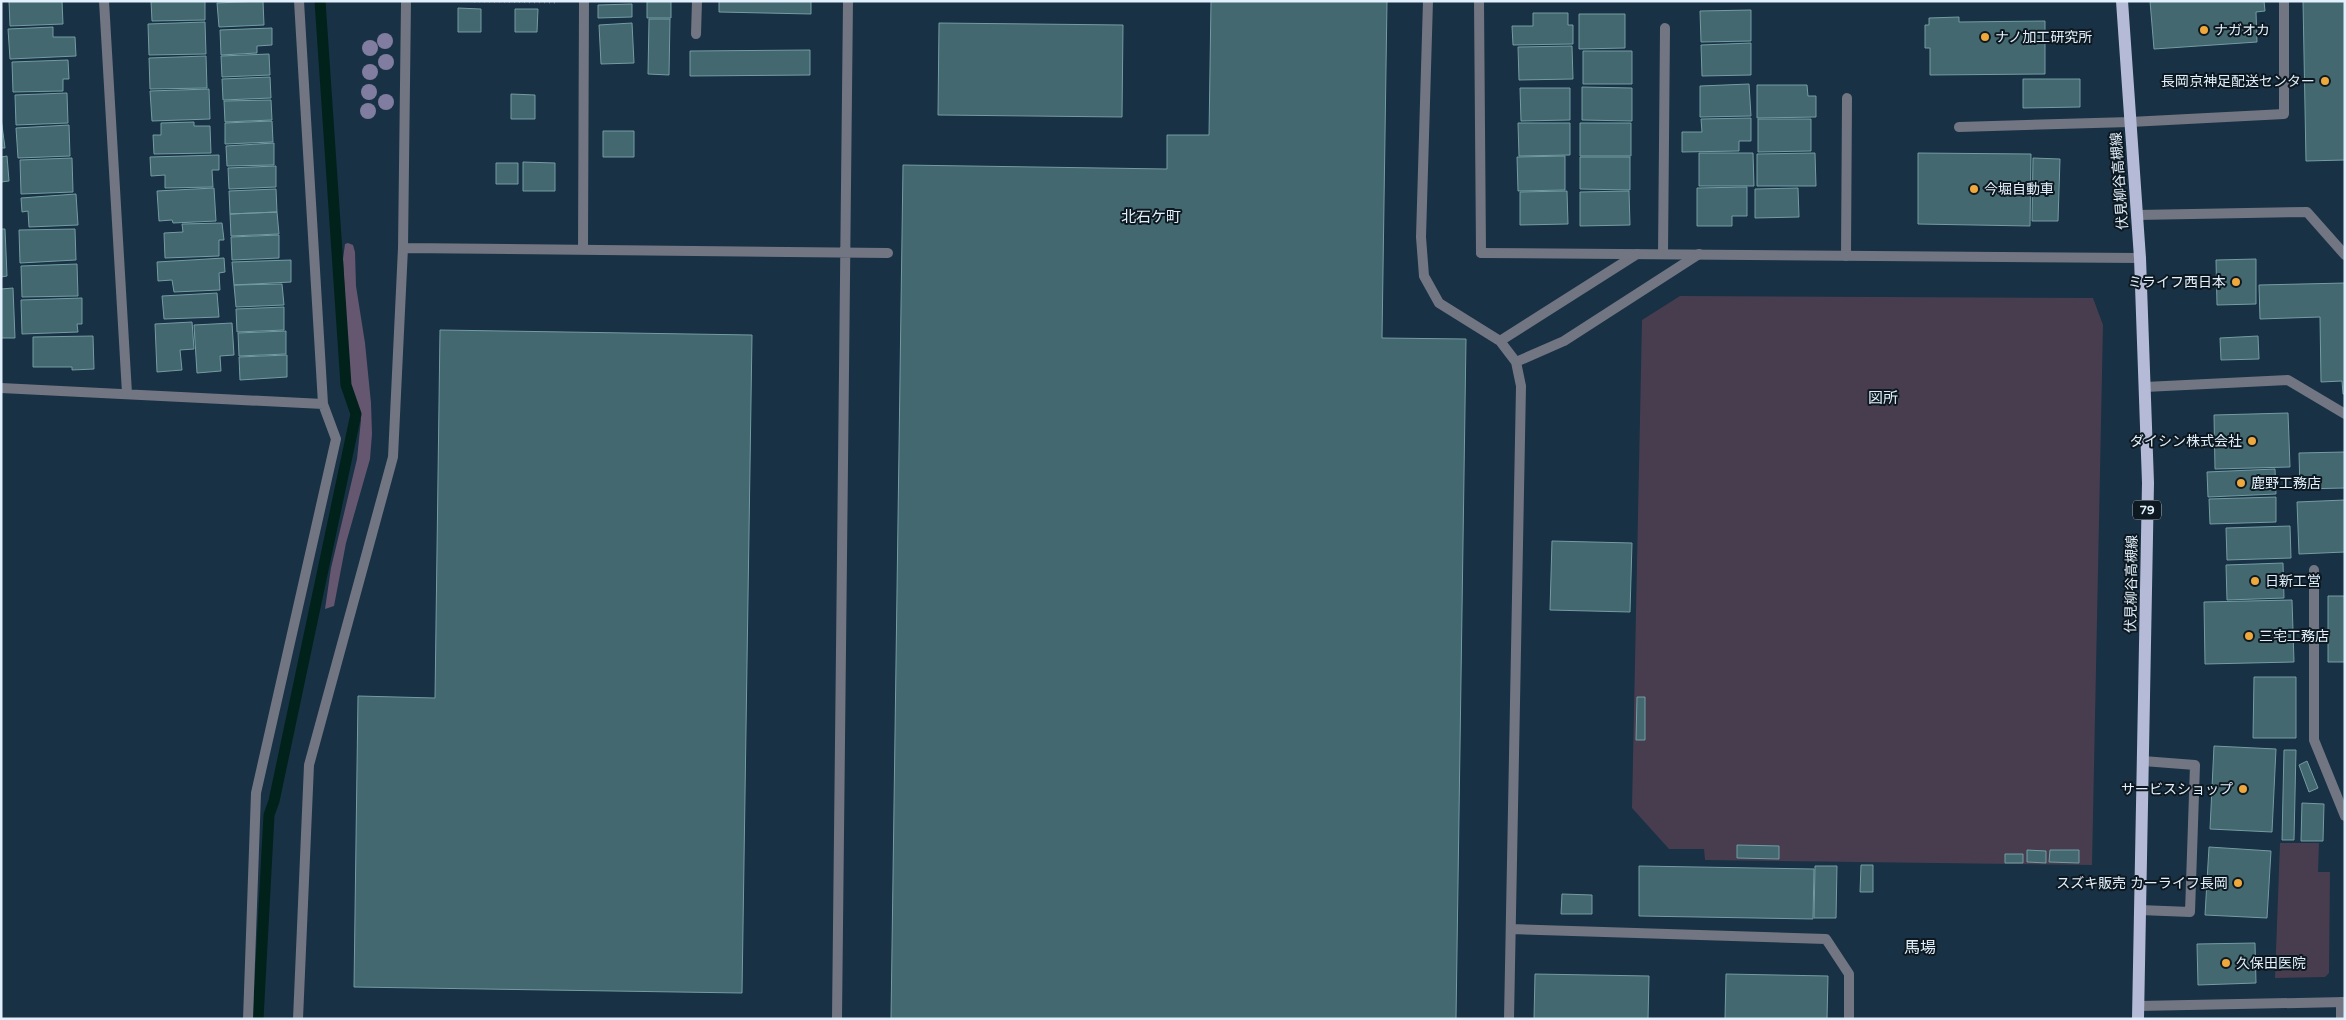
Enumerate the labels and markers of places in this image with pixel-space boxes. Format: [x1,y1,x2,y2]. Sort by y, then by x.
place label: ナガオカ [2214,22,2270,39]
marker: ナガオカ [2198,24,2210,36]
place label: ナノ加工研究所 [1995,29,2092,46]
marker: ナノ加工研究所 [1979,31,1991,43]
place label: 長岡京神足配送センター [2161,73,2315,90]
marker: 長岡京神足配送センター [2319,75,2331,87]
place label: 今堀自動車 [1984,181,2054,198]
marker: 今堀自動車 [1968,183,1980,195]
place label: ミライフ西日本 [2128,274,2226,291]
marker: ミライフ西日本 [2230,276,2242,288]
place label: ダイシン株式会社 [2130,433,2242,450]
marker: ダイシン株式会社 [2246,435,2258,447]
place label: 鹿野工務店 [2251,475,2321,492]
marker: 鹿野工務店 [2235,477,2247,489]
place label: 日新工営 [2265,573,2321,590]
marker: 日新工営 [2249,575,2261,587]
place label: 三宅工務店 [2259,628,2329,645]
marker: 三宅工務店 [2243,630,2255,642]
place label: サービスショップ [2121,781,2233,798]
marker: サービスショップ [2237,783,2249,795]
place label: スズキ販売 カーライフ長岡 [2056,875,2228,892]
marker: スズキ販売 カーライフ長岡 [2232,877,2244,889]
place label: 久保田医院 [2236,955,2306,972]
marker: 久保田医院 [2220,957,2232,969]

